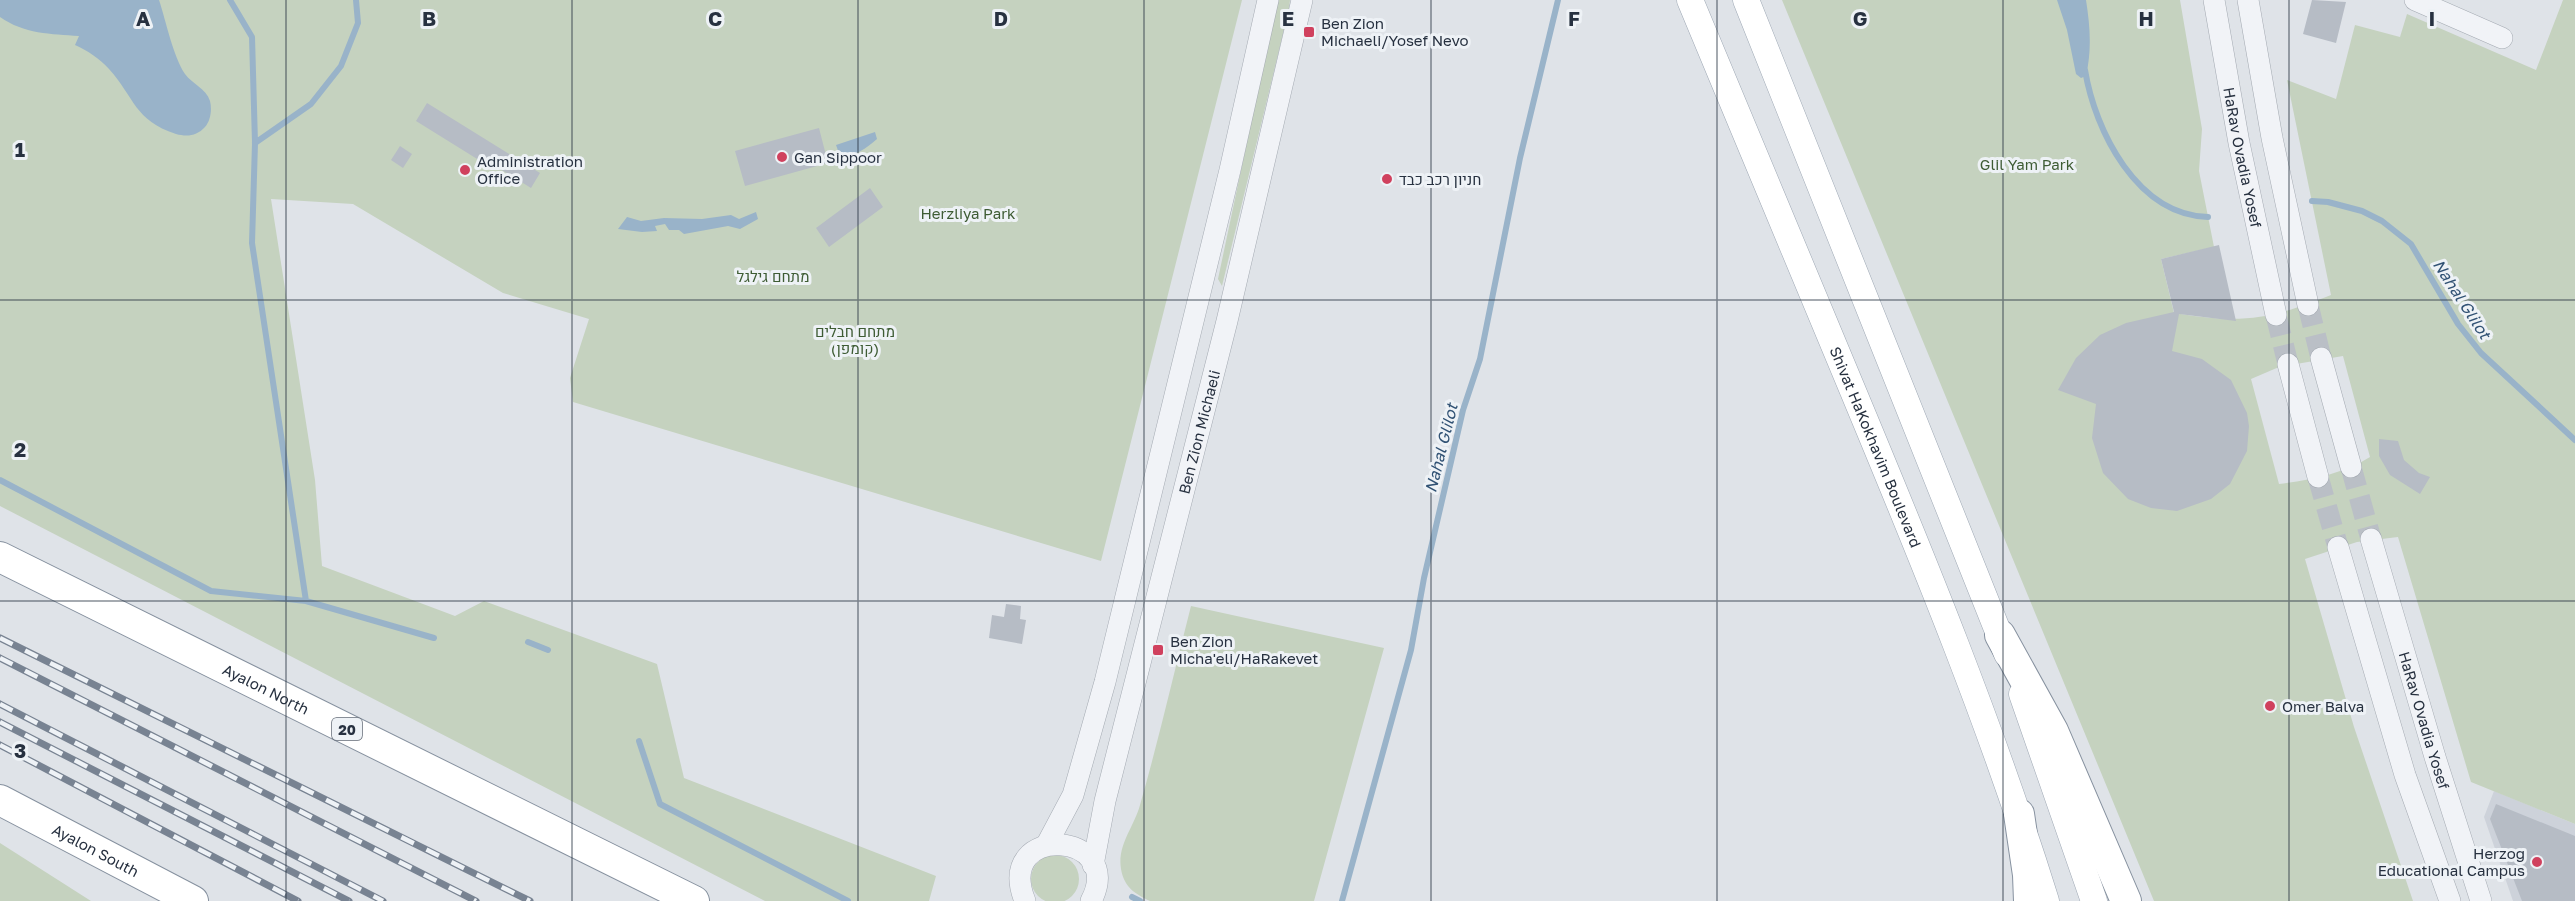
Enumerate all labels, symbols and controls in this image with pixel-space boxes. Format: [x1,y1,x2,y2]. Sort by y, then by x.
text: A [136,6,150,30]
text: B [422,6,436,30]
text: C [708,6,722,30]
text: D [994,6,1008,30]
text: E [1282,6,1294,30]
text: F [1568,6,1580,30]
text: G [1853,6,1867,30]
text: H [2138,6,2154,30]
text: I [2429,6,2435,30]
place label: Ben Zion Michaeli/Yosef Nevo [1321,14,1469,49]
marker: Ben Zion Michaeli/Yosef Nevo [1302,25,1316,39]
street label: HaRav Ovadia Yosef [2220,86,2266,230]
text: 1 [15,137,25,161]
place label: Gan Sippoor [794,148,882,166]
marker: Gan Sippoor [775,150,789,164]
place label: Administration Office [477,152,583,187]
park label: Glil Yam Park [1980,155,2075,173]
marker: Administration Office [458,163,472,177]
place label: חניון רכב כבד [1399,170,1481,188]
marker: חניון רכב כבד [1380,172,1394,186]
park label: Herzliya Park [920,204,1016,222]
water label: Nahal Glilot [2429,255,2496,344]
park label: מתחם גילגל [737,267,809,285]
park label: מתחם חבלים (קומפן) [815,322,895,357]
street label: Shivat HaKokhavim Boulevard [1826,344,1925,550]
street label: Ben Zion Michaeli [1174,368,1223,496]
water label: Nahal Glilot [1420,400,1462,494]
text: 2 [14,437,26,461]
place label: Ben Zion Micha'eli/HaRakevet [1170,632,1318,667]
marker: Ben Zion Micha'eli/HaRakevet [1151,643,1165,657]
street label: HaRav Ovadia Yosef [2395,649,2454,792]
street label: Ayalon North [220,660,312,718]
place label: Omer Balva [2282,697,2364,715]
marker: Omer Balva [2263,699,2277,713]
road number: 20 [332,718,362,740]
text: 3 [14,738,26,762]
street label: Ayalon South [49,820,142,880]
place label: Herzog Educational Campus [2378,844,2525,879]
marker: Herzog Educational Campus [2530,855,2544,869]

